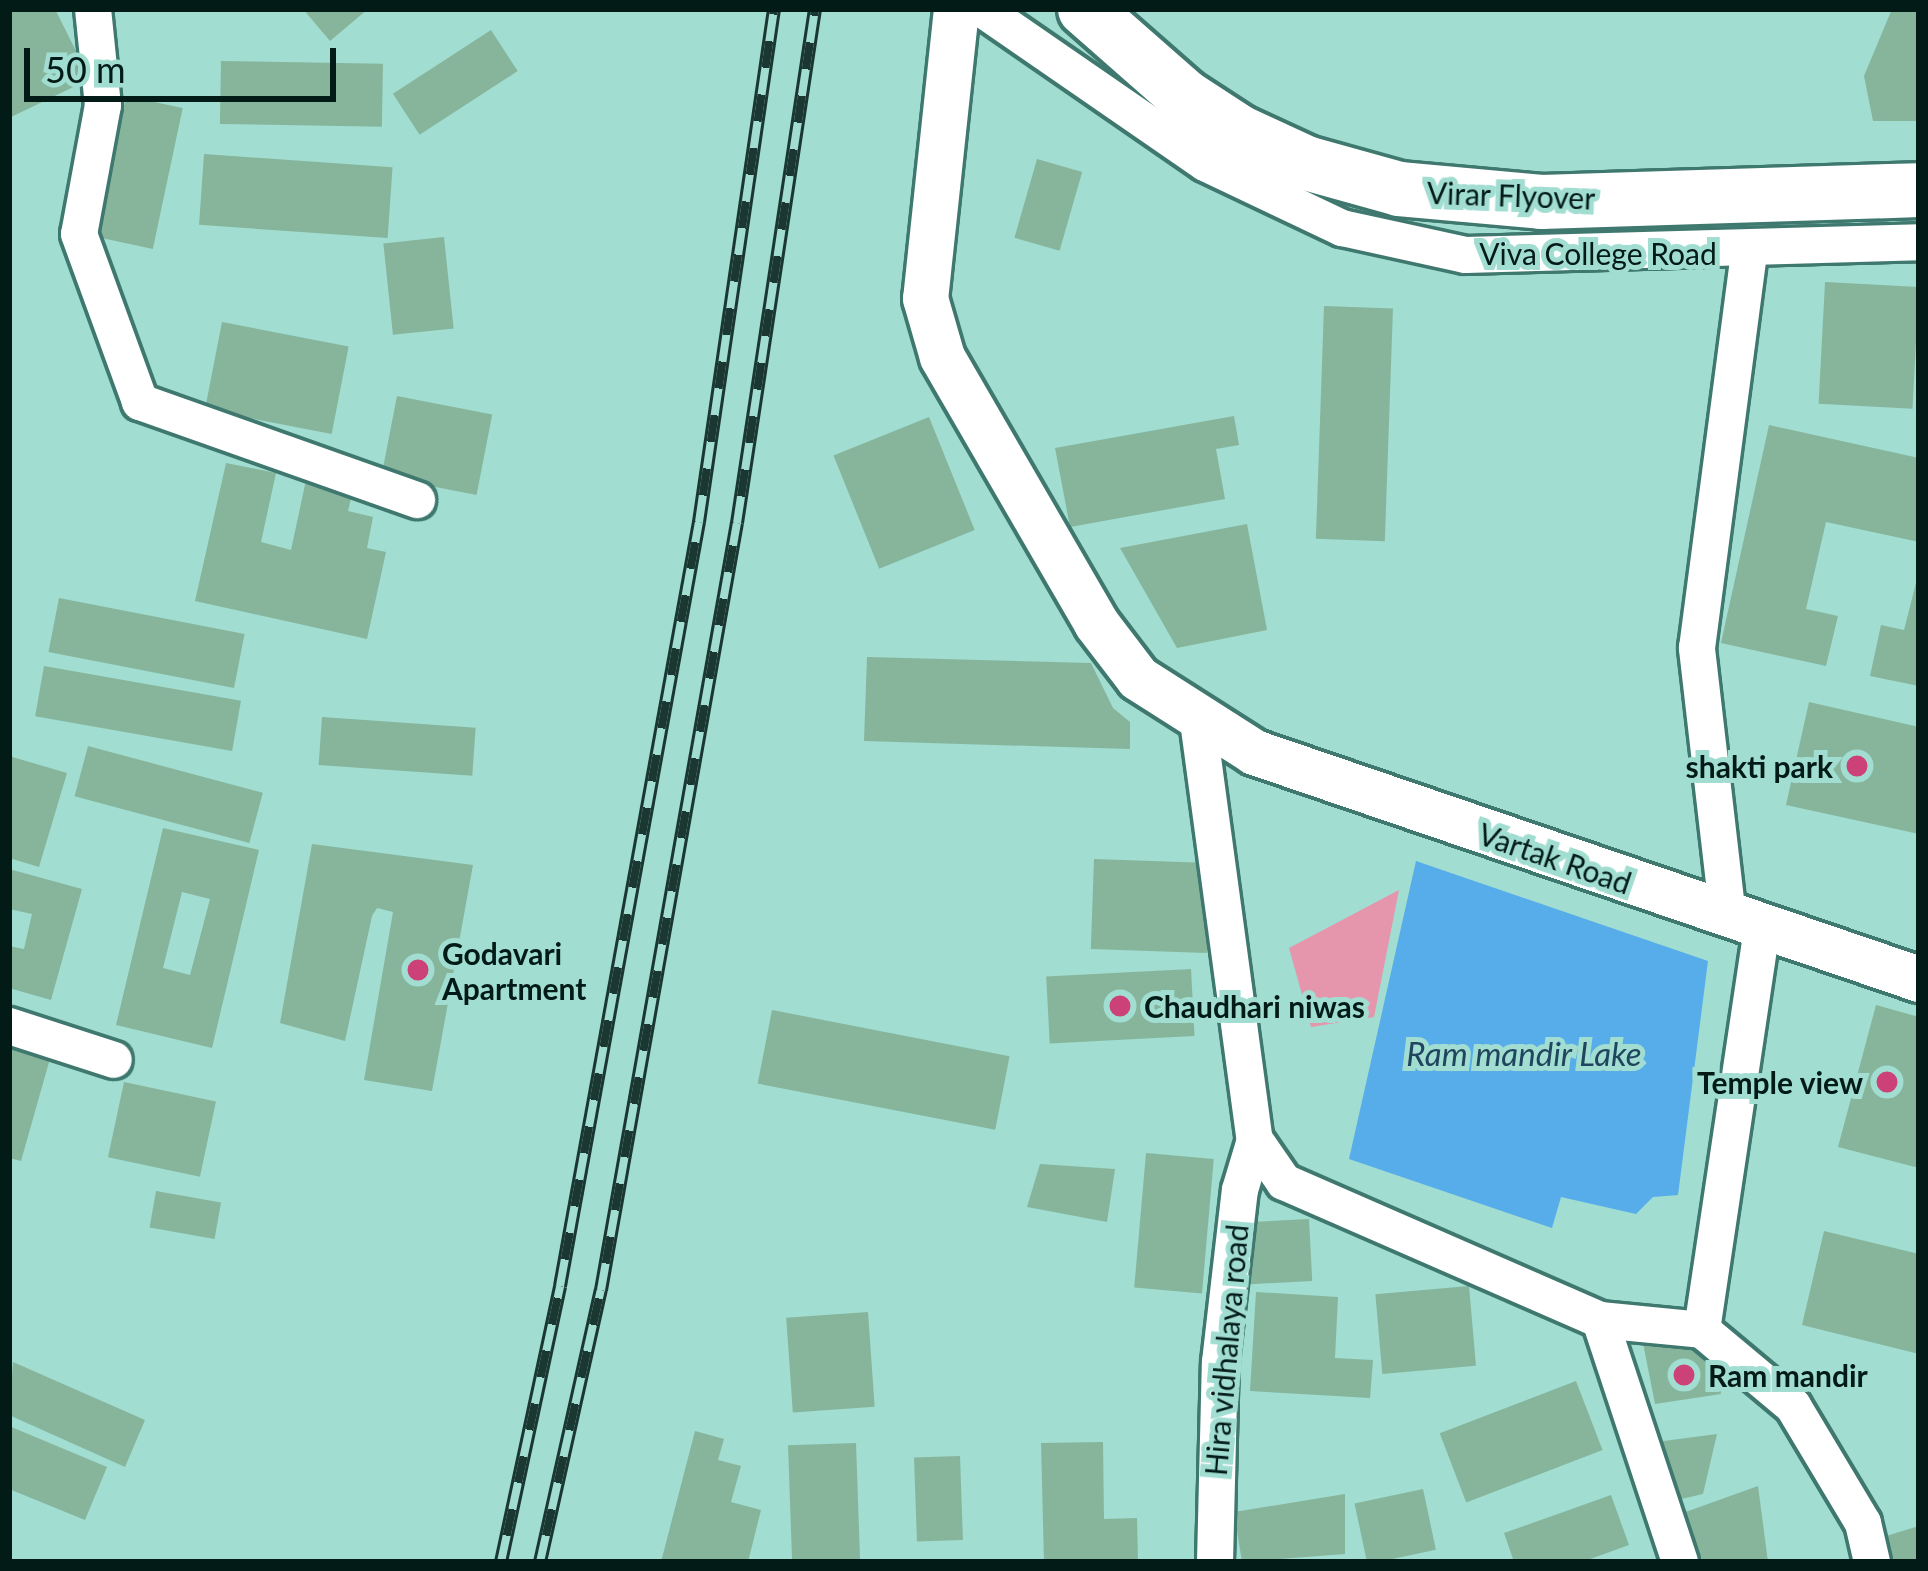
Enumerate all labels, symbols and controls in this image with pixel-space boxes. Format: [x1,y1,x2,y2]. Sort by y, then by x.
scale bar [30,24,342,98]
text: 50 m [45,47,126,91]
street label: Virar Flyover [1426,174,1596,216]
street label: Viva College Road [1479,235,1717,271]
place label: shakti park [1686,748,1833,784]
marker: shakti park [1844,753,1870,779]
street label: Vartak Road [1474,815,1636,901]
place label: Godavari Apartment [442,935,586,1006]
marker: Godavari Apartment [405,957,431,983]
place label: Chaudhari niwas [1144,988,1365,1024]
marker: Chaudhari niwas [1107,993,1133,1019]
water label: Ram mandir Lake [1406,1034,1642,1074]
place label: Temple view [1696,1064,1863,1100]
marker: Temple view [1874,1069,1900,1095]
street label: Hira vidhalaya road [1197,1223,1255,1477]
place label: Ram mandir [1708,1357,1868,1393]
marker: Ram mandir [1671,1362,1697,1388]

